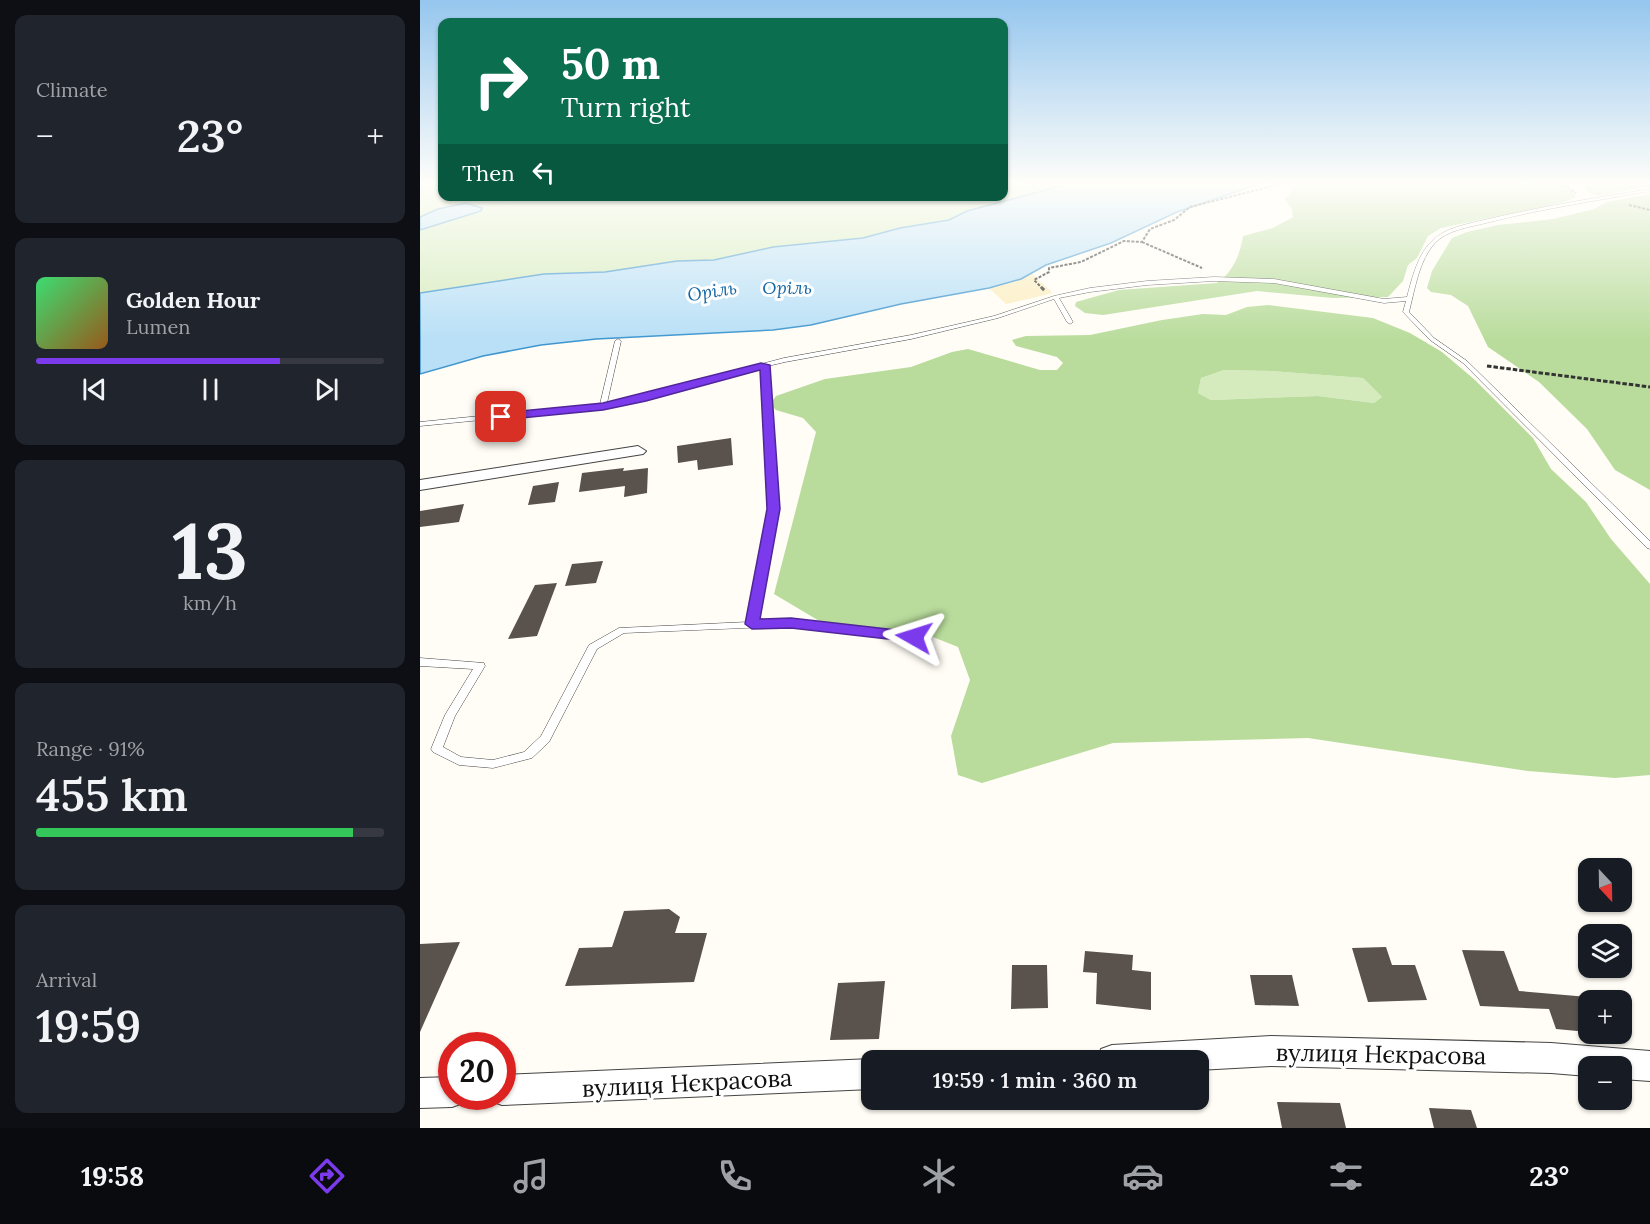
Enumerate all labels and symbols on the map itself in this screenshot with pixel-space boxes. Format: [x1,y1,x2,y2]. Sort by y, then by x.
water label: Оріль [686,276,738,306]
water label: Орiль [762,276,812,299]
pin [475,391,526,442]
position arrow [882,605,946,669]
north arrow [1578,858,1632,912]
speed limit sign: 20 [438,1032,516,1110]
street label: вулиця Нєкрасова [1275,1037,1487,1071]
street label: вулиця Нєкрасова [581,1062,793,1104]

